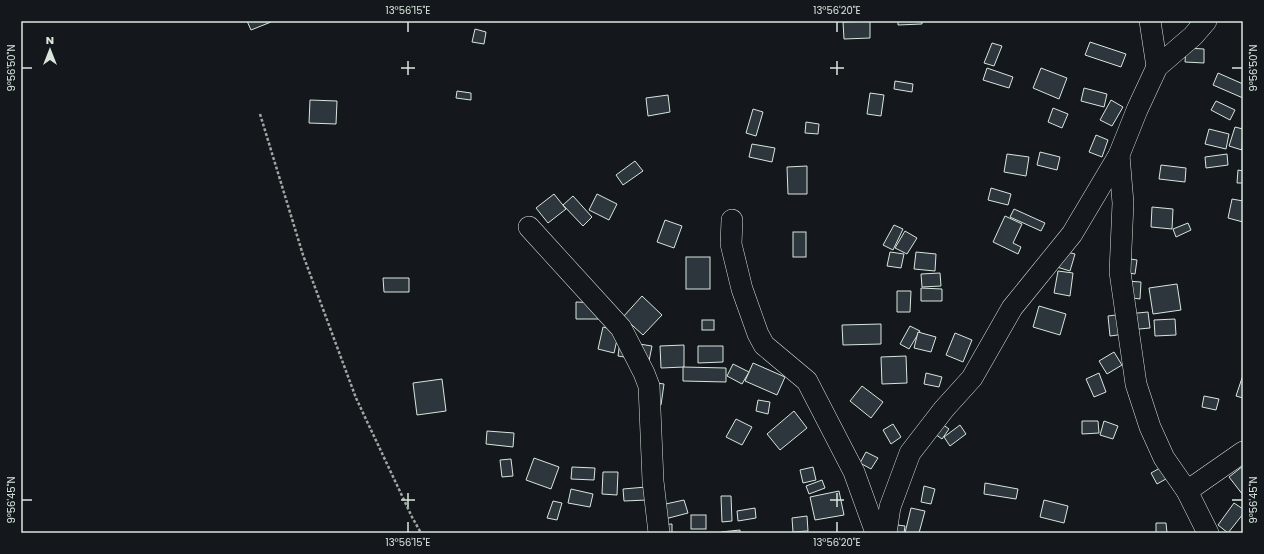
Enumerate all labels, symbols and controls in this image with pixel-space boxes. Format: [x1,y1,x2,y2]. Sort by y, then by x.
text: 13°56'15"E [386,3,430,18]
text: 13°56'20"E [813,3,861,18]
north arrow [30,30,70,70]
text: N [46,32,54,48]
text: 9°56'50"N [4,44,19,92]
text: 9°56'50"N [1246,44,1261,92]
text: 9°56'45"N [4,476,19,524]
text: 9°56'45"N [1246,476,1261,524]
text: 13°56'15"E [386,535,430,550]
text: 13°56'20"E [813,535,861,550]

